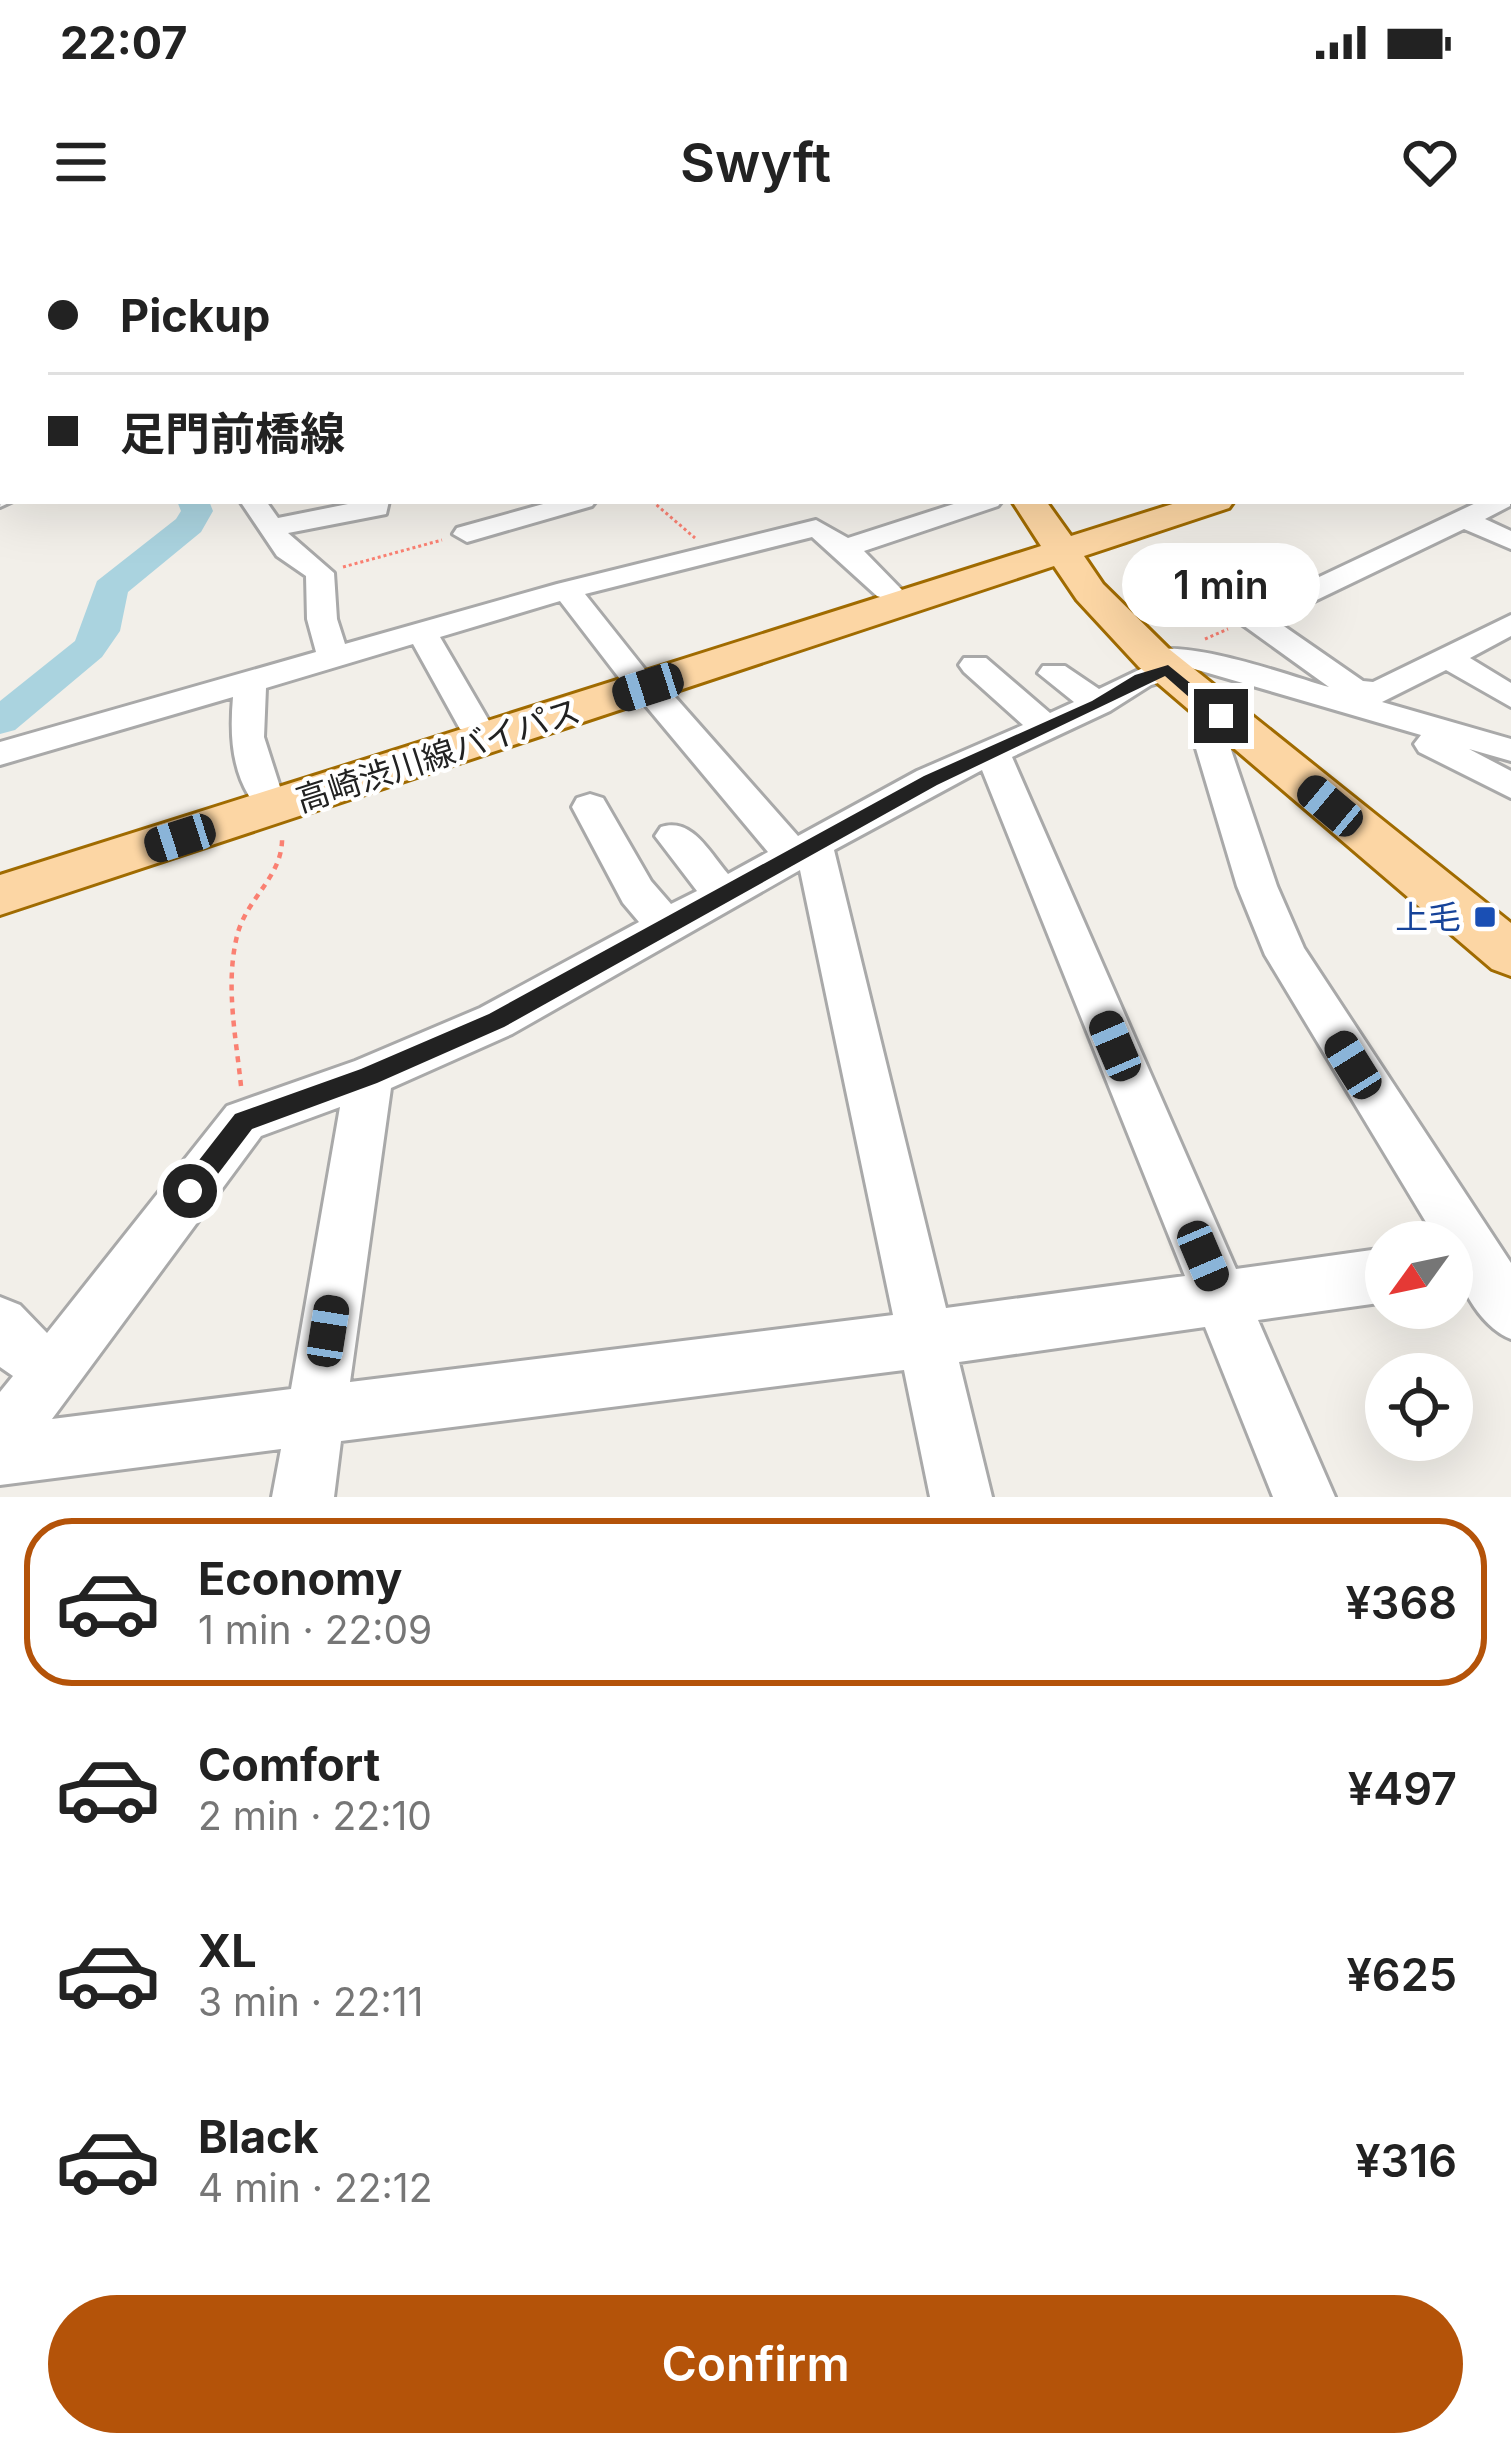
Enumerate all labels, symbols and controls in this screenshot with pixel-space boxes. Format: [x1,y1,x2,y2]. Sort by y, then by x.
text: 22:07 [60,15,187,70]
icon: menu [48,129,114,195]
icon: heart [1397,129,1463,195]
text: Swyft [680,130,831,195]
text: Pickup [120,288,270,343]
text: 足門前橋線 [120,406,345,461]
callout: 1 min [1122,542,1320,626]
text: 1 min [1173,561,1269,608]
car [608,659,688,715]
route end [1194,689,1248,743]
street label: 高崎渋川線バイパス [291,690,585,820]
car [1291,769,1369,843]
car [140,810,220,866]
place label: 上毛 [1395,897,1461,937]
marker: 上毛 [1472,904,1498,930]
car [1084,1006,1146,1086]
car [1319,1025,1387,1105]
route start [163,1164,217,1218]
car [1172,1216,1234,1296]
north arrow [1365,1221,1473,1329]
map controls [1365,1221,1473,1461]
car [305,1293,351,1369]
button: locate [1365,1353,1473,1461]
icon: car [54,1548,162,1656]
text: Economy [198,1551,402,1606]
text: ¥368 [1345,1575,1457,1630]
text: 1 min · 22:09 [198,1606,432,1653]
icon: car [54,1734,162,1842]
text: Comfort [198,1737,380,1792]
text: ¥497 [1348,1761,1457,1816]
text: 2 min · 22:10 [198,1792,432,1839]
icon: car [54,1920,162,2028]
text: XL [198,1923,257,1978]
text: ¥625 [1347,1947,1457,2002]
text: 3 min · 22:11 [198,1978,423,2025]
icon: car [54,2106,162,2214]
text: Black [198,2109,319,2164]
text: ¥316 [1355,2133,1457,2188]
text: 4 min · 22:12 [198,2164,432,2211]
button: Confirm [48,2295,1463,2433]

